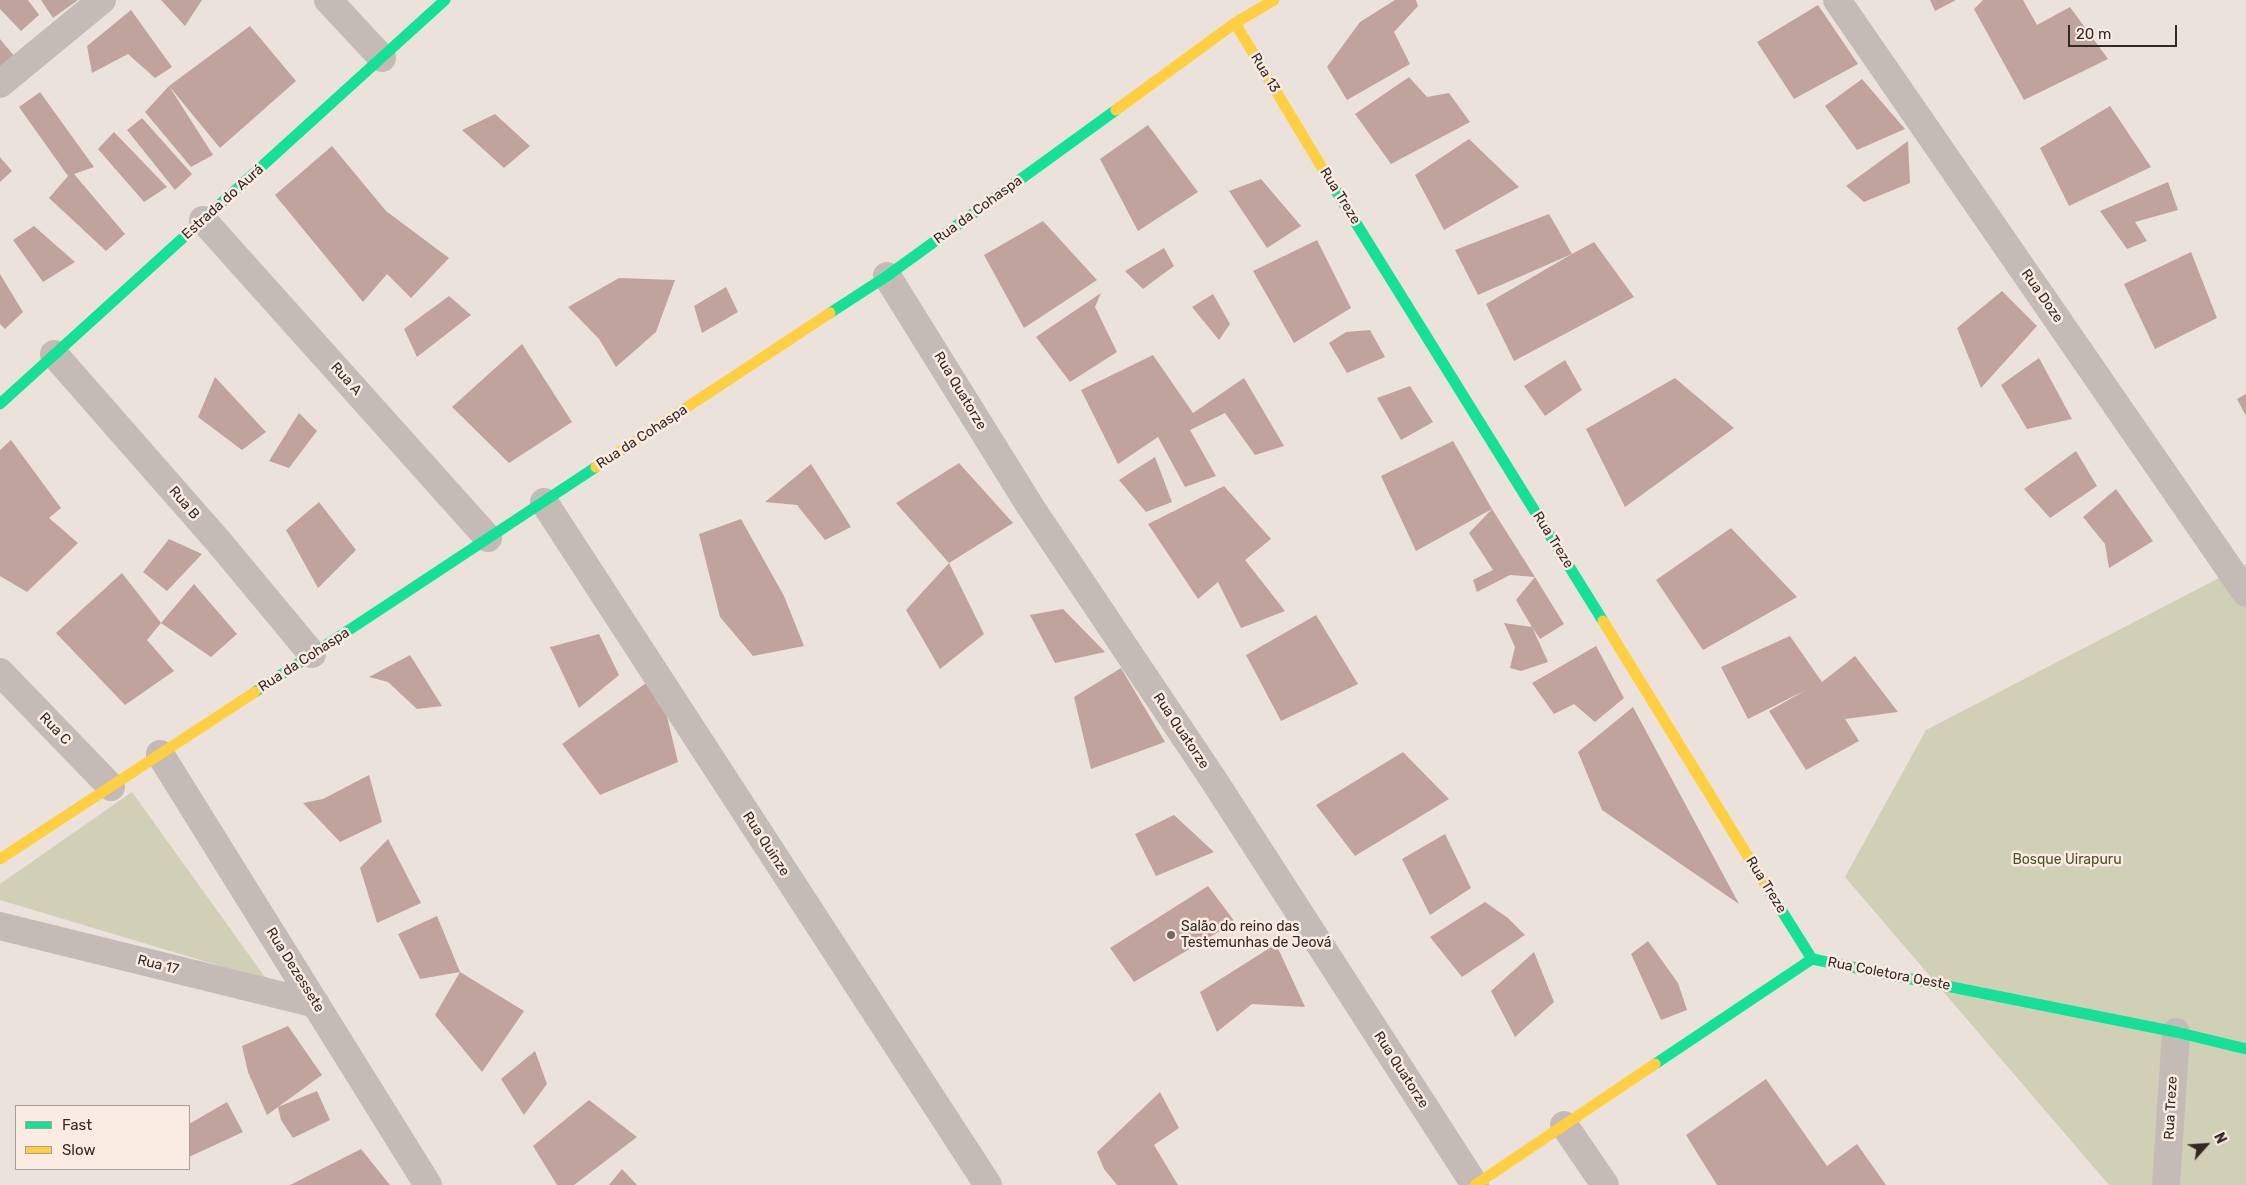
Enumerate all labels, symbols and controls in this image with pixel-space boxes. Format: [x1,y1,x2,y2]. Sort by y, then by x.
scale bar [2071,15,2180,47]
text: 20 m [2076,25,2111,43]
street label: Rua 13 [1247,50,1283,96]
street label: Estrada do Aurá [179,161,267,243]
street label: Rua Treze [1316,165,1364,227]
street label: Rua da Cohaspa [931,172,1025,248]
street label: Rua Doze [2018,266,2066,326]
street label: Rua Quatorze [930,349,990,433]
street label: Rua A [327,359,365,399]
street label: Rua da Cohaspa [593,401,691,473]
street label: Rua B [165,483,203,523]
street label: Rua Treze [1529,509,1577,571]
street label: Rua da Cohaspa [255,624,353,696]
street label: Rua Quatorze [1149,690,1213,772]
street label: Rua C [36,709,74,749]
street label: Rua Quinze [739,809,793,879]
park label: Bosque Uirapuru [2012,852,2122,868]
street label: Rua Treze [1742,854,1790,916]
place label: Salão do reino das Testemunhas de Jeová [1181,919,1332,952]
street label: Rua Dezessete [262,925,328,1015]
marker: Salão do reino das Testemunhas de Jeová [1165,929,1177,941]
street label: Rua 17 [136,952,180,978]
street label: Rua Coletora Oeste [1826,954,1952,994]
street label: Rua Quatorze [1370,1029,1432,1111]
street label: Rua Treze [2161,1076,2181,1140]
legend [15,1105,190,1170]
text: Fast [62,1116,92,1134]
north arrow [2181,1120,2231,1170]
text: N [2210,1130,2230,1146]
text: Slow [62,1141,95,1159]

